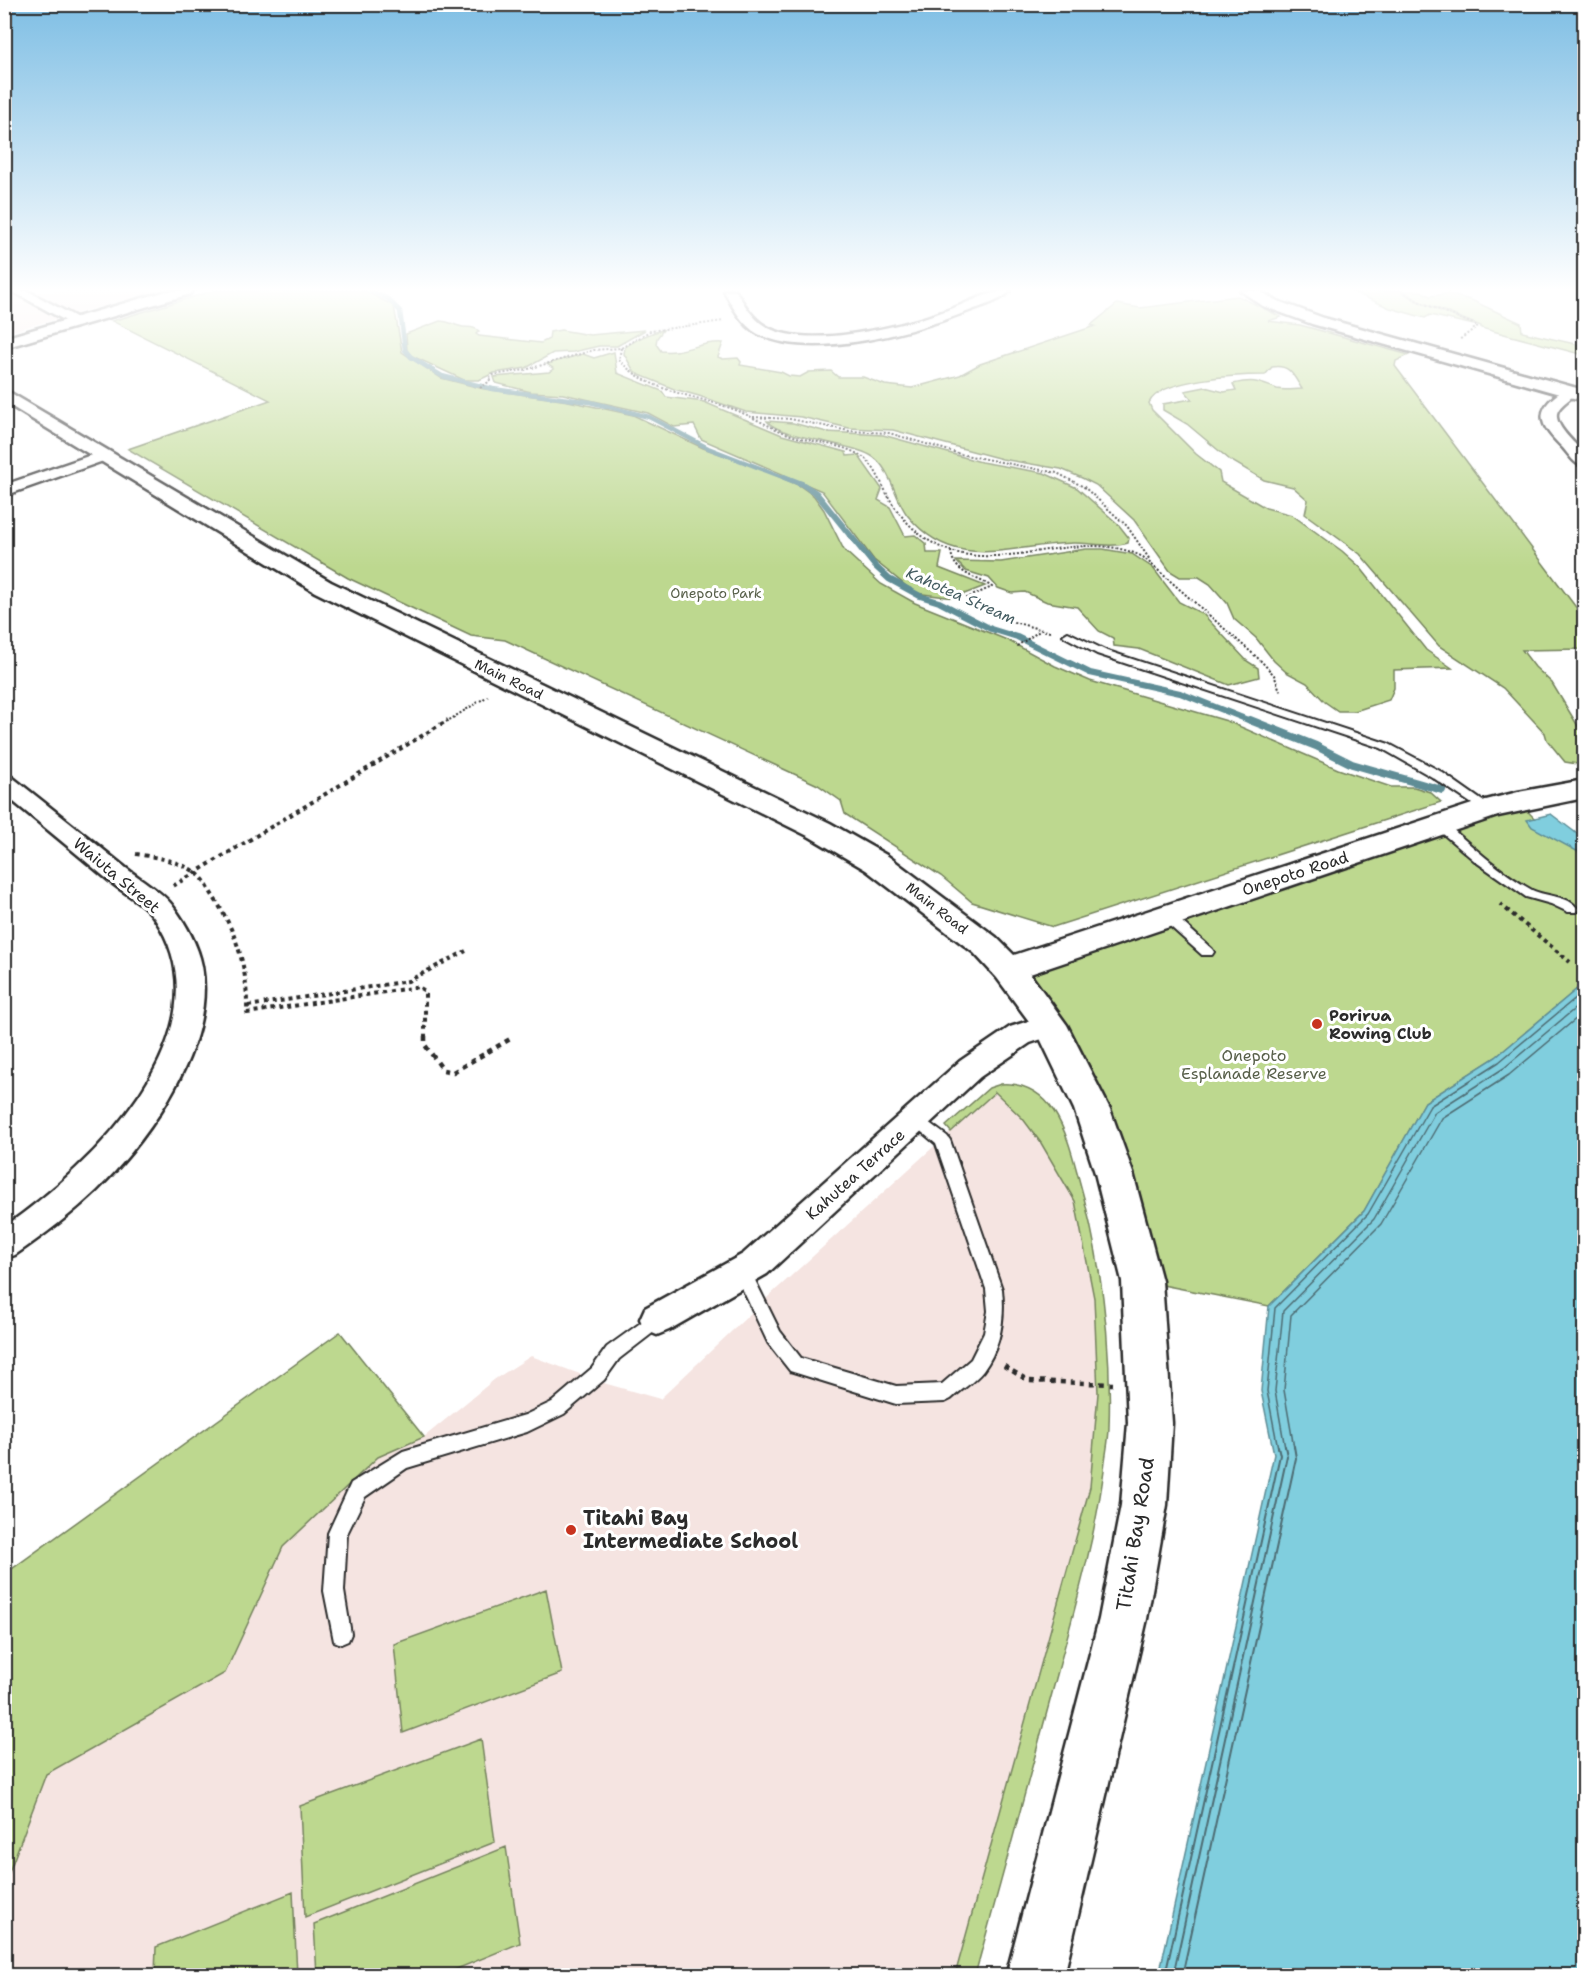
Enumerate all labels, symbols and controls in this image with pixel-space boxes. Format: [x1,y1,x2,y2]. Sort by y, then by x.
water label: Kahotea Stream [903,563,1019,629]
park label: Onepoto Park [670,584,762,602]
street label: Main Road [472,655,546,703]
street label: Waiuta Street [69,833,164,918]
street label: Onepoto Road [1239,846,1351,901]
street label: Main Road [902,878,972,938]
place label: Porirua Rowing Club [1329,1005,1432,1044]
marker: Porirua Rowing Club [1310,1017,1324,1031]
park label: Onepoto Esplanade Reserve [1181,1045,1327,1084]
street label: Kahutea Terrace [801,1124,909,1225]
street label: Titahi Bay Road [1110,1455,1160,1613]
place label: Titahi Bay Intermediate School [583,1505,798,1554]
marker: Titahi Bay Intermediate School [564,1523,578,1537]

